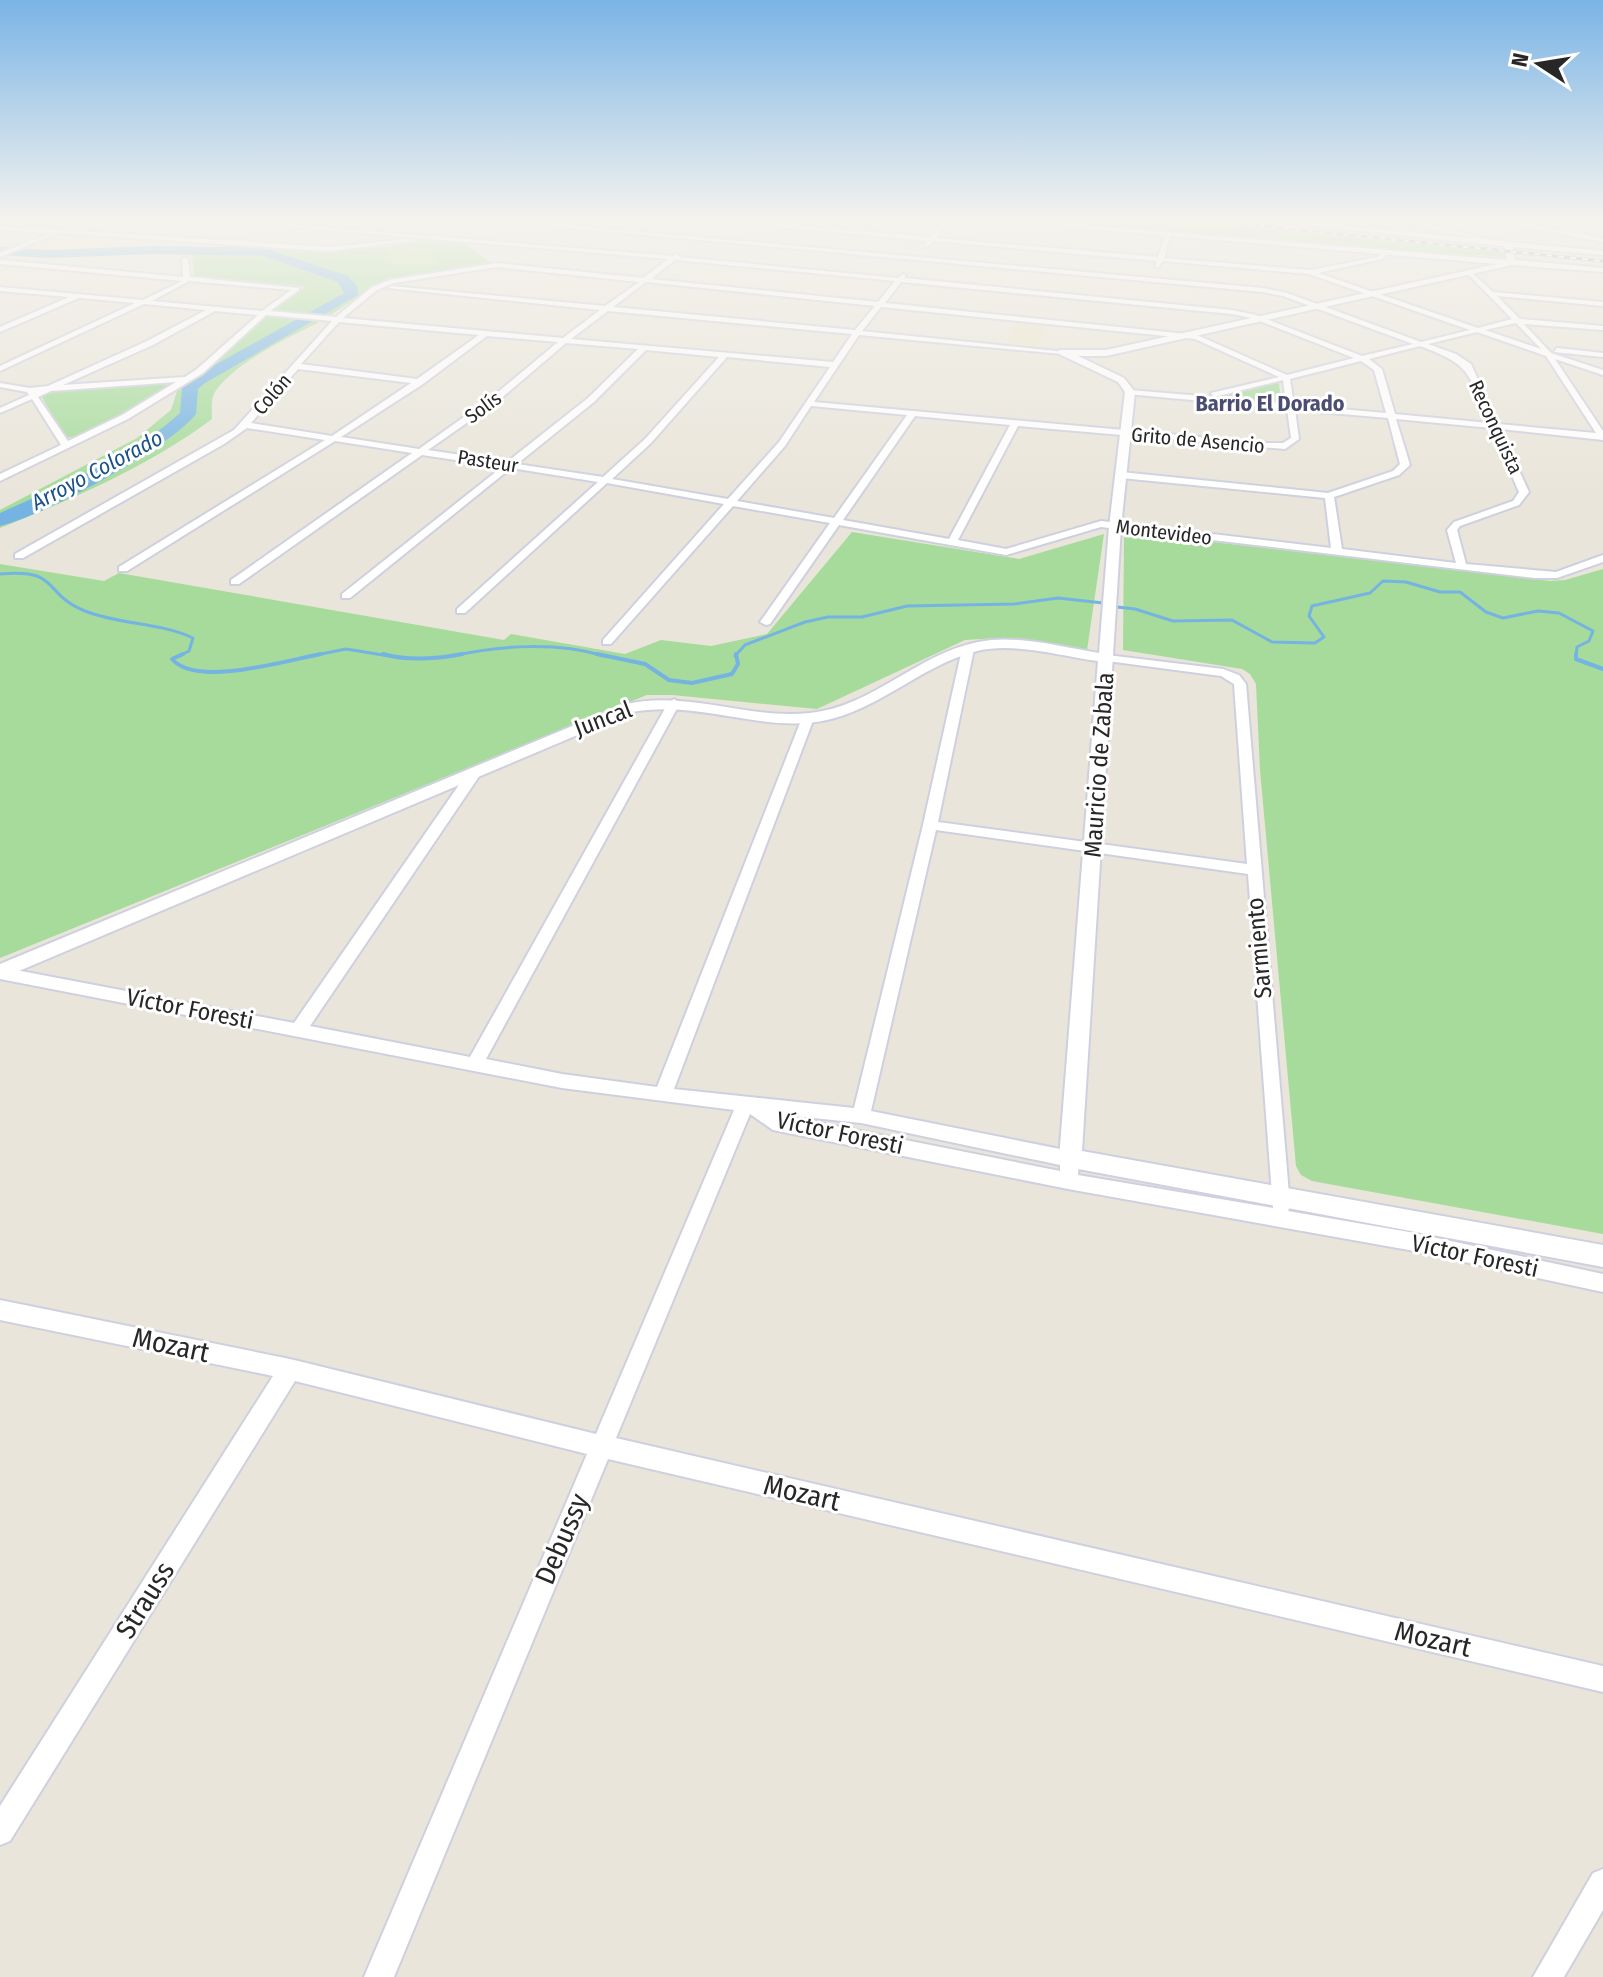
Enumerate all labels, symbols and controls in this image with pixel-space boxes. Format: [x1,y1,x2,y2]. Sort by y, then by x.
north arrow [1499,24,1579,104]
text: N [1505,51,1535,69]
street label: Colón [248,369,296,419]
street label: Reconquista [1464,376,1528,478]
street label: Solís [460,386,506,428]
district label: Barrio El Dorado [1195,390,1345,417]
street label: Grito de Asencio [1130,422,1266,458]
water label: Arroyo Colorado [26,424,167,516]
street label: Pasteur [456,444,520,478]
street label: Montevideo [1115,514,1213,550]
street label: Mauricio de Zabala [1079,671,1119,859]
street label: Juncal [570,695,636,743]
street label: Sarmiento [1241,896,1277,1000]
street label: Víctor Foresti [124,983,256,1035]
street label: Víctor Foresti [774,1106,906,1160]
street label: Víctor Foresti [1409,1229,1541,1283]
street label: Mozart [130,1321,213,1369]
street label: Mozart [760,1468,844,1518]
street label: Debussy [528,1488,596,1589]
street label: Strauss [109,1556,181,1644]
street label: Mozart [1391,1614,1475,1664]

